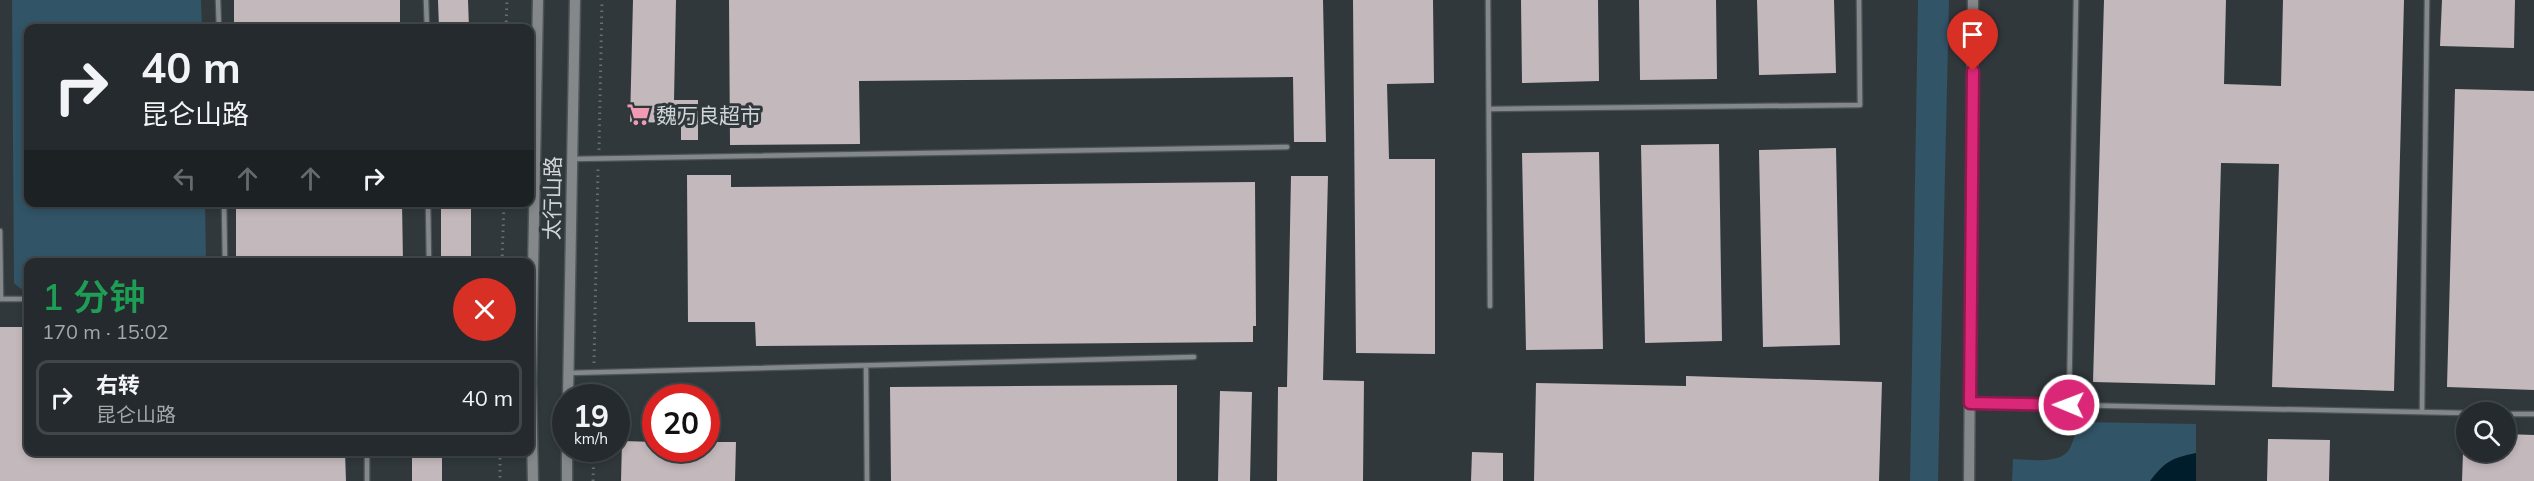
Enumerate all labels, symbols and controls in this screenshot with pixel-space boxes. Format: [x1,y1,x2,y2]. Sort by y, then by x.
pin [1947,9,1998,71]
icon: arrive [1956,18,1989,51]
text: 40 m [141,41,241,94]
icon: right [42,48,120,126]
text: 昆仑山路 [141,97,249,131]
supermarket icon: 魏万良超市 [625,102,651,128]
place label: 魏万良超市 [656,102,761,128]
street label: 太行山路 [538,156,566,240]
icon: left [168,162,201,195]
icon: ahead [231,162,264,195]
icon: ahead [294,162,327,195]
icon: right [357,162,390,195]
text: 1 分钟 [42,274,145,319]
button: close [453,278,516,341]
text: 170 m · 15:02 [42,319,168,344]
text: 右转 [96,371,140,399]
position arrow [2037,373,2101,437]
icon: right [45,381,78,414]
text: 40 m [462,384,513,412]
speed limit sign: 20 [642,384,720,462]
text: 19 [573,397,609,435]
text: 昆仑山路 [96,402,176,427]
map controls [2456,402,2516,462]
button: search [2456,402,2516,462]
text: km/h [574,429,608,448]

